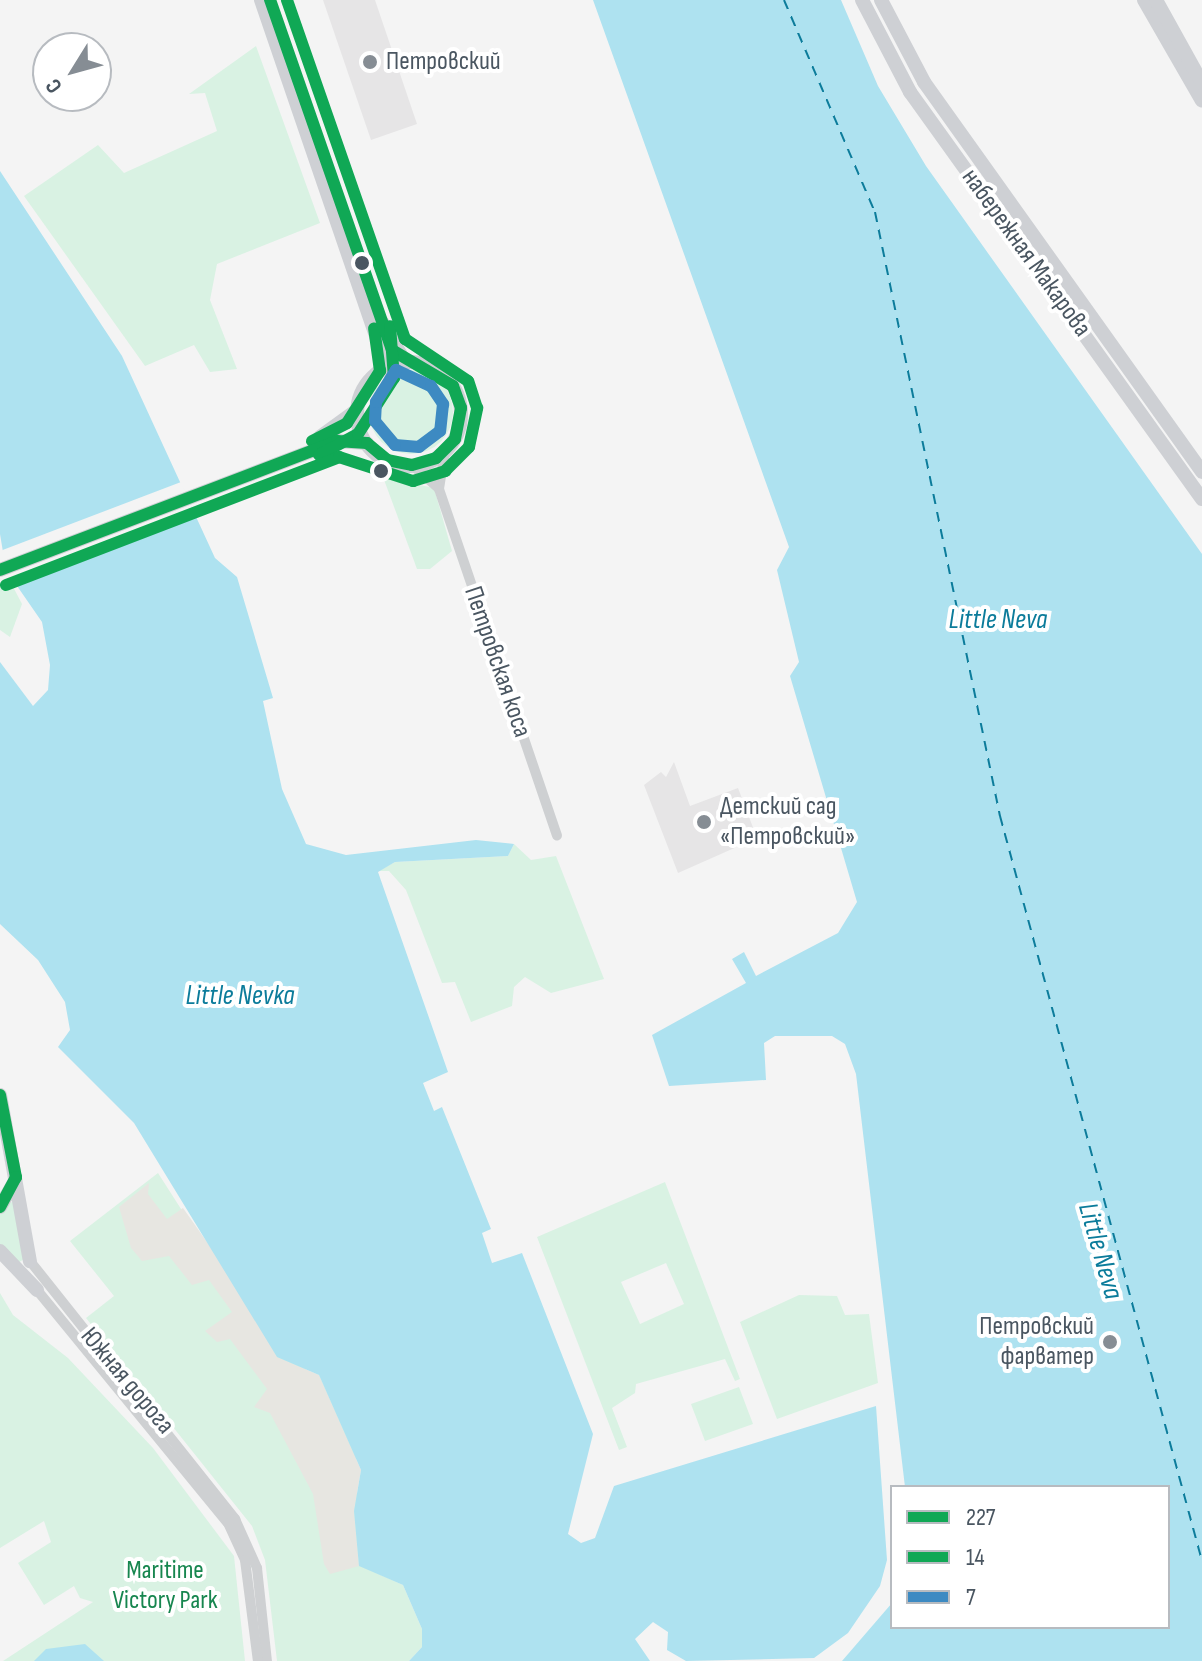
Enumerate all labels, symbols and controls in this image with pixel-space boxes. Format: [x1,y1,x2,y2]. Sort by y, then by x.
north arrow [32,32,112,112]
place label: Петровский [386,46,501,78]
marker: Петровский [361,53,379,71]
text: С [40,73,68,98]
street label: набережная Макарова [955,163,1097,343]
unlabelled marker [354,255,370,271]
unlabelled marker [373,463,389,479]
street label: Петровская коса [457,582,537,742]
water label: Little Neva [949,603,1047,637]
place label: Детский сад «Петровский» [720,791,855,852]
marker: Детский сад «Петровский» [695,813,713,831]
water label: Little Nevka [185,979,295,1013]
water label: Little Neva [1070,1199,1130,1303]
place label: Петровский фарватер [979,1311,1094,1372]
street label: Южная дорога [74,1321,180,1441]
marker: Петровский фарватер [1101,1333,1119,1351]
legend [890,1485,1170,1629]
text: 227 [966,1503,995,1532]
text: 14 [966,1543,984,1572]
park label: Maritime Victory Park [112,1555,218,1616]
text: 7 [966,1583,976,1612]

